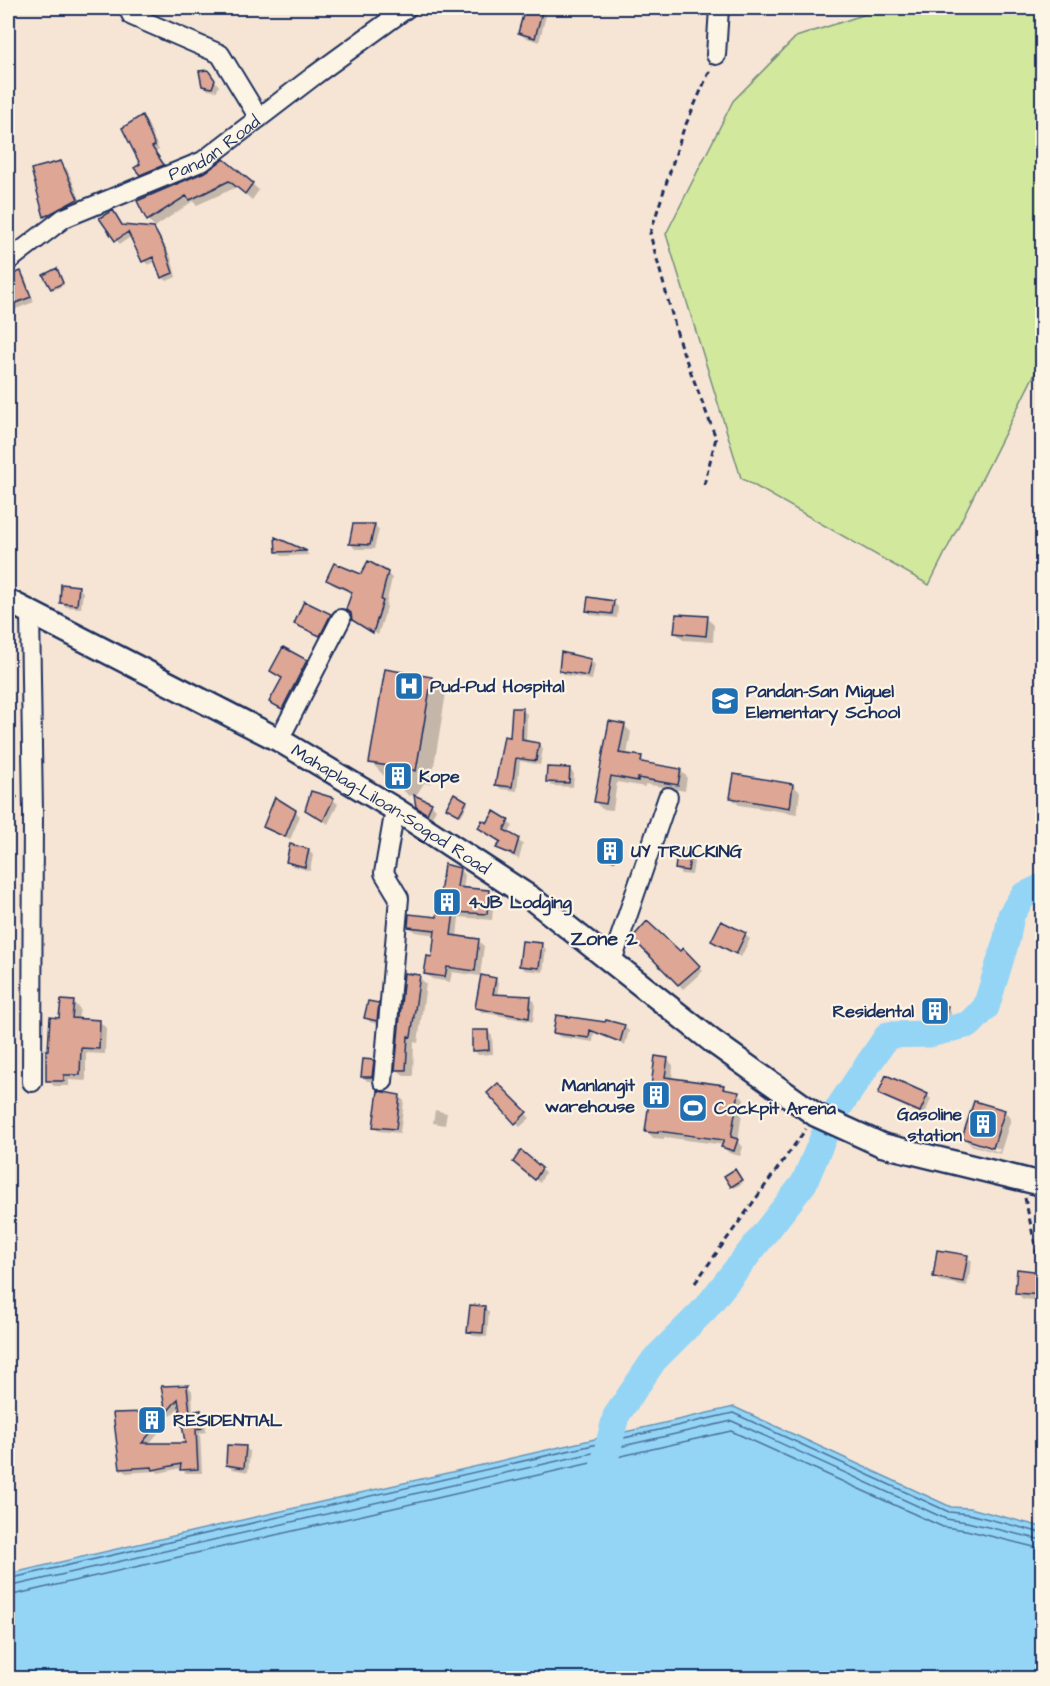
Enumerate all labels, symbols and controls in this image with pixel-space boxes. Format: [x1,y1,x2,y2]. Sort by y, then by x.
street label: Pandan Road [165,109,266,187]
hospital icon: Pud-Pud Hospital [393,670,425,702]
place label: Pud-Pud Hospital [430,674,565,699]
place label: Pandan-San Miguel Elementary School [746,679,901,726]
school or university icon: Pandan-San Miguel Elementary School [709,685,741,717]
street label: Mahaplag-Liloan-Sogod Road [286,738,495,881]
building icon: Kope [382,760,414,792]
place label: Kope [419,764,460,789]
building icon: UY TRUCKING [594,835,626,867]
place label: UY TRUCKING [631,839,743,864]
building icon: 4JB Lodging [431,886,463,918]
place label: 4JB Lodging [468,890,573,916]
district label: Zone 2 [570,925,638,953]
building icon: Residental [919,995,951,1027]
place label: Residental [832,999,914,1024]
place label: Manlangit warehouse [545,1073,636,1119]
building icon: Manlangit warehouse [640,1079,672,1111]
sports icon: Cockpit Arena [677,1092,709,1124]
place label: Cockpit Arena [714,1096,837,1121]
place label: Gasoline station [897,1102,962,1148]
building icon: Gasoline station [967,1108,999,1140]
building icon: RESIDENTIAL [136,1404,168,1436]
place label: RESIDENTIAL [173,1408,283,1433]

